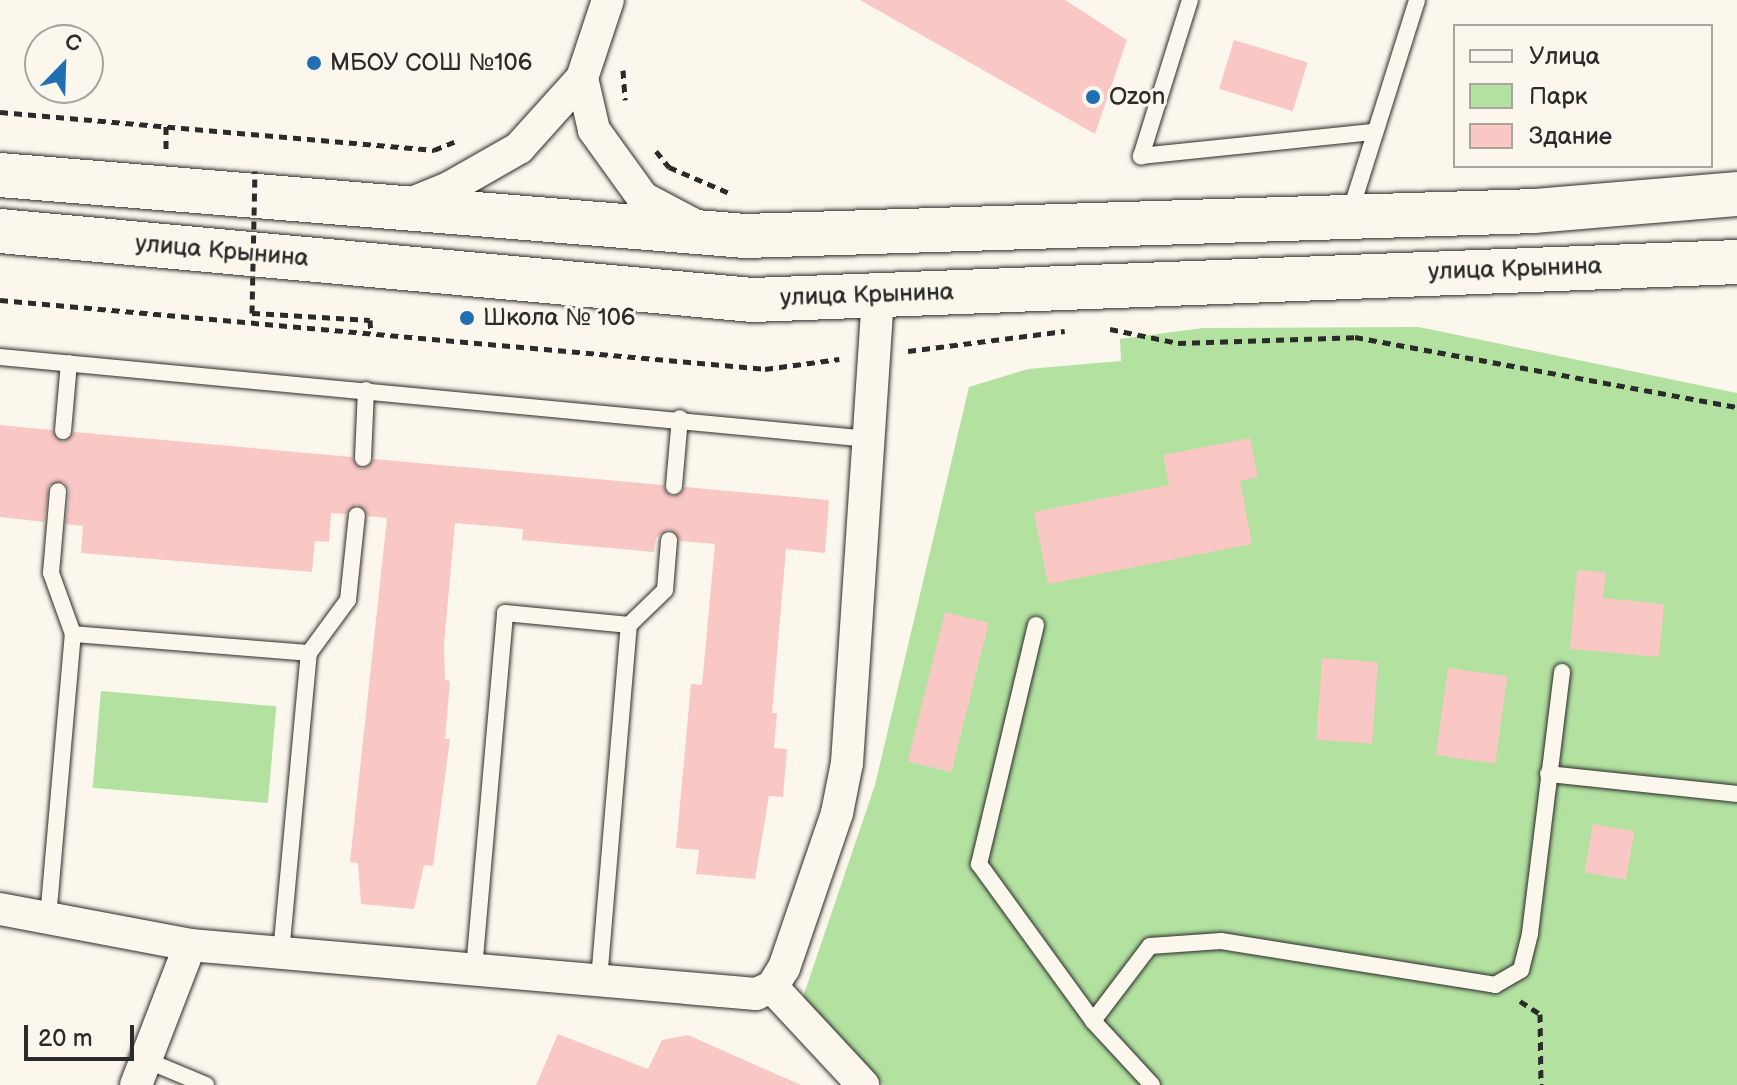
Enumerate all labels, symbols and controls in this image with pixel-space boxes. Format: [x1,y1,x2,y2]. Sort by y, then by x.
north arrow [24,24,104,104]
legend [1453,24,1713,168]
text: С [60,28,85,59]
text: Улица [1529,42,1600,71]
place label: МБОУ СОШ №106 [330,49,532,77]
marker: МБОУ СОШ №106 [305,54,323,72]
text: Парк [1529,82,1587,111]
place label: Ozon [1109,83,1165,111]
marker: Ozon [1084,88,1102,106]
text: Здание [1529,122,1612,151]
street label: улица Крынина [134,229,310,273]
street label: улица Крынина [1428,252,1602,286]
street label: улица Крынина [780,278,954,312]
place label: Школа № 106 [483,304,635,332]
marker: Школа № 106 [458,309,476,327]
scale bar [28,1009,138,1059]
text: 20 m [38,1024,93,1053]

